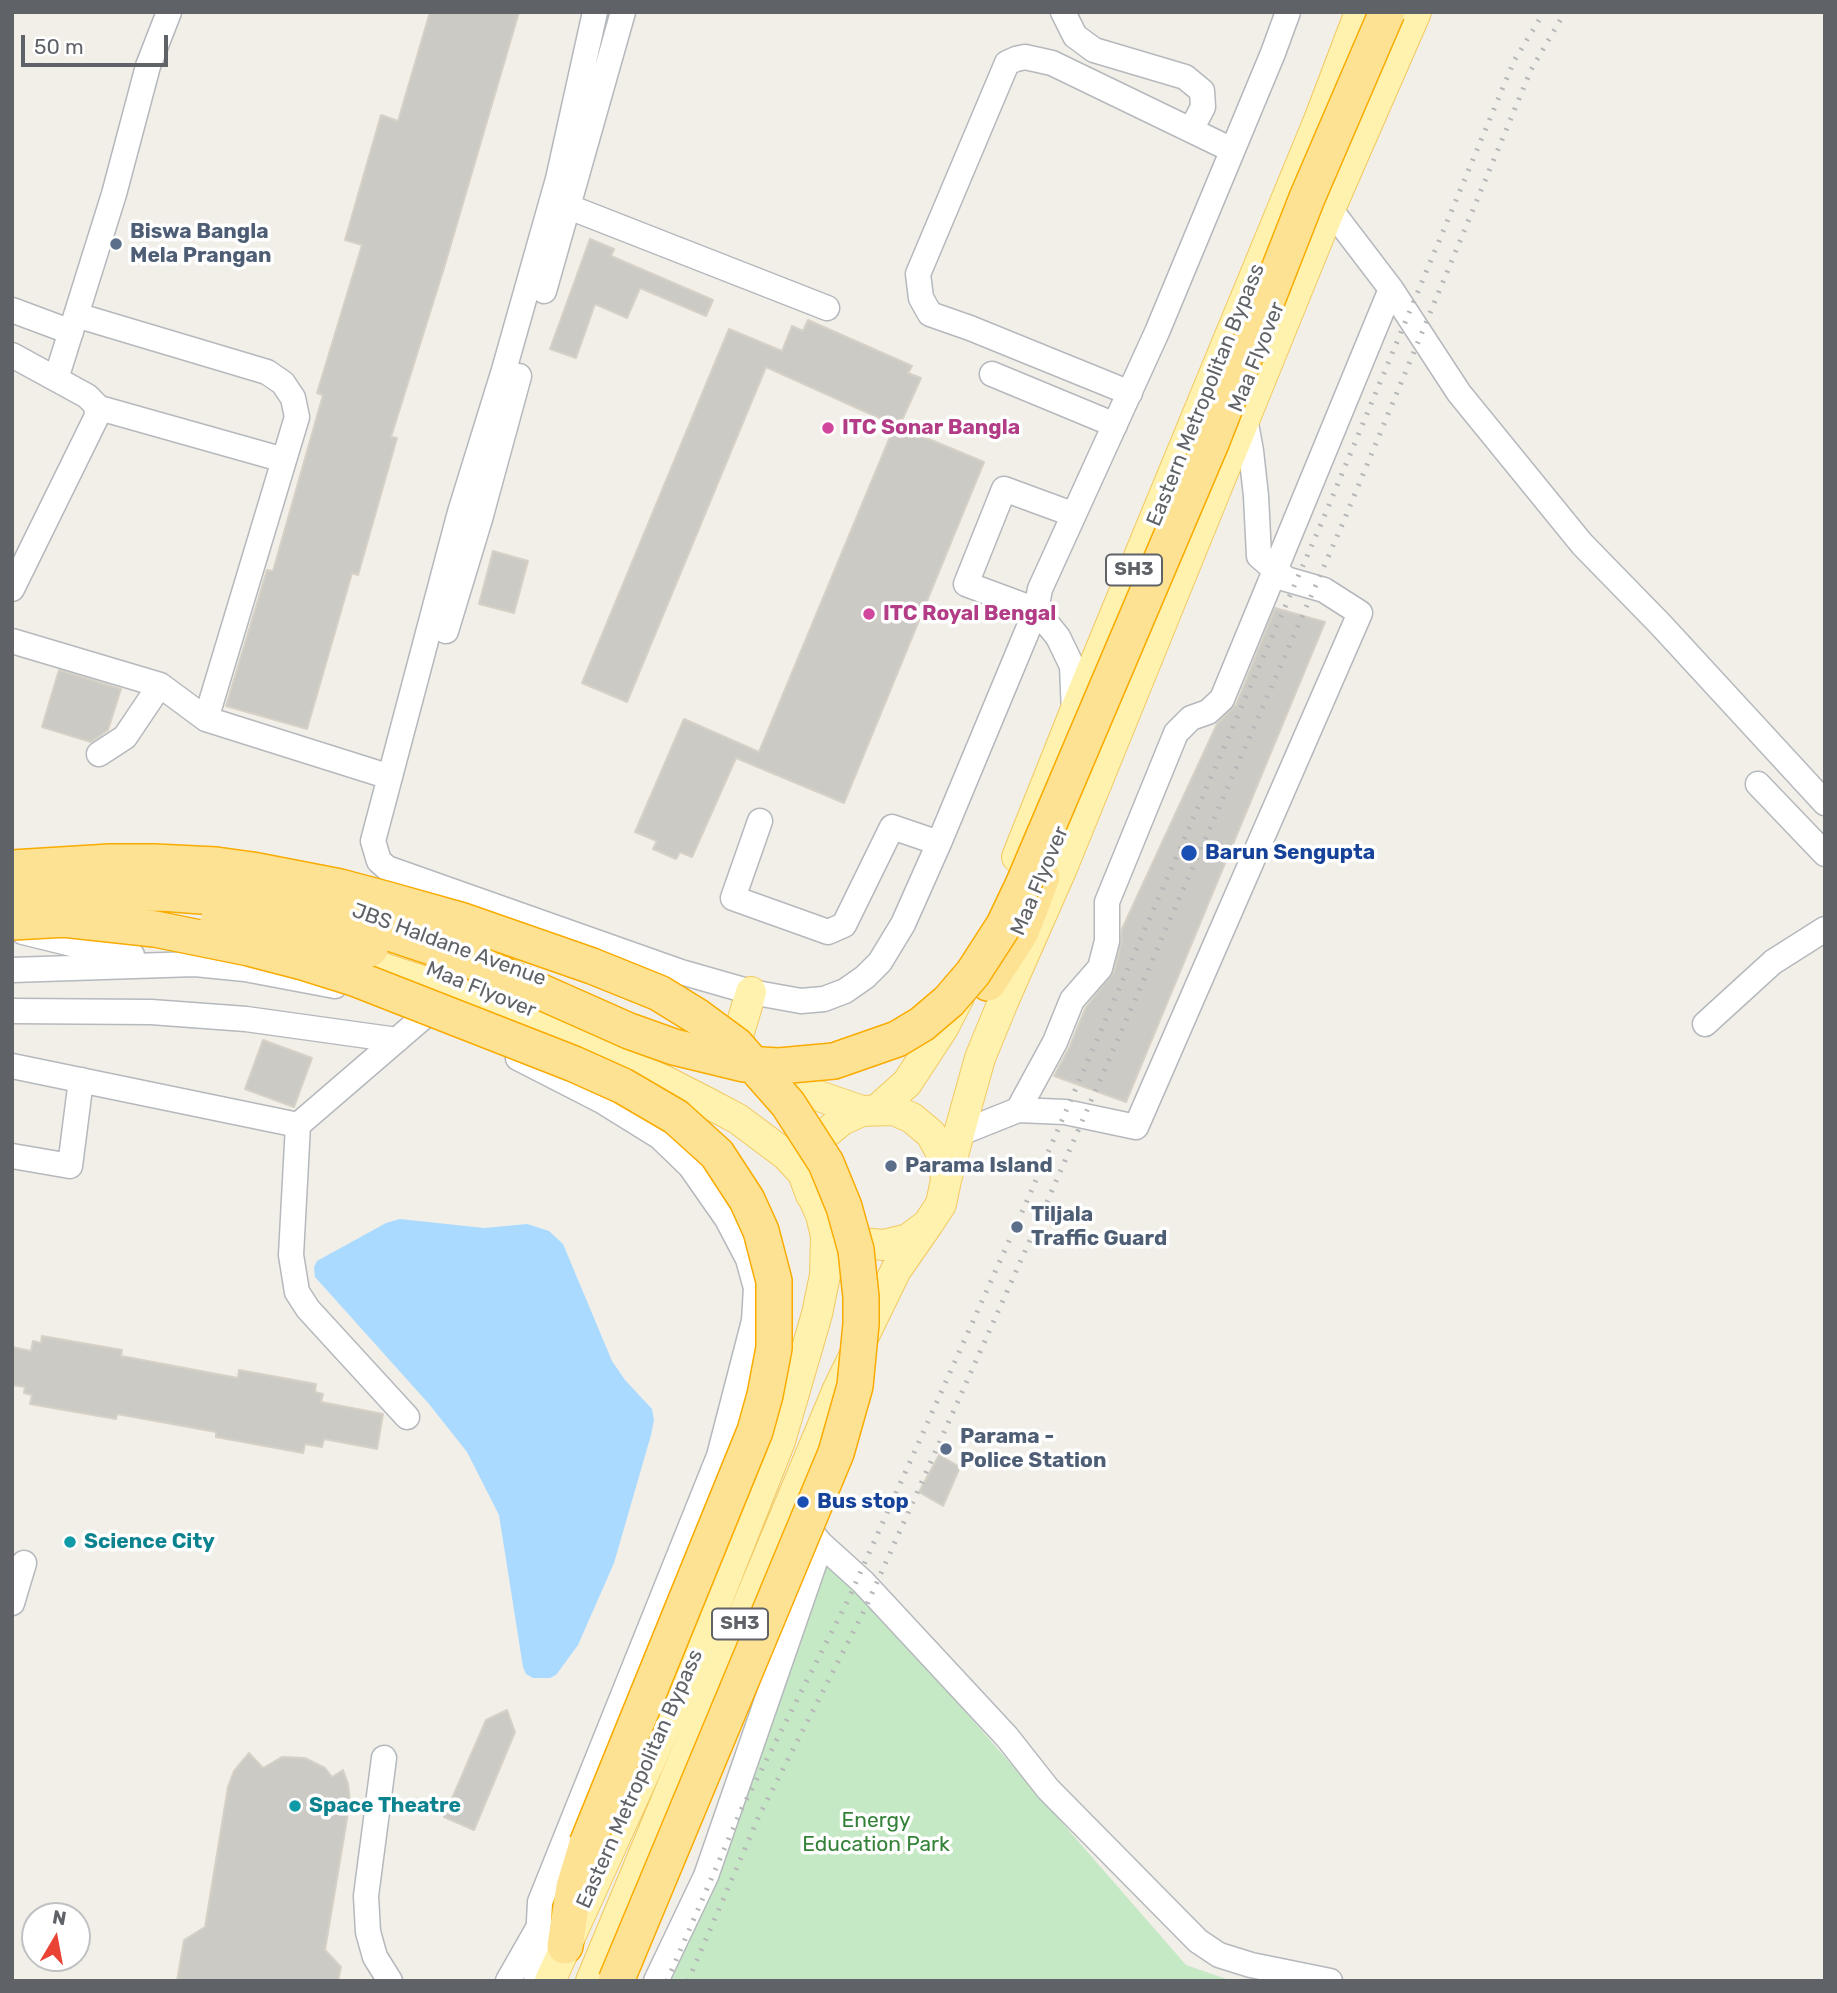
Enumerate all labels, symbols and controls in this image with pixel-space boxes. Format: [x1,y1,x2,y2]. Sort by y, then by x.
scale bar [24,21,172,65]
text: 50 m [34,34,84,59]
place label: Biswa Bangla Mela Prangan [130,219,271,269]
marker: Biswa Bangla Mela Prangan [108,236,124,252]
street label: Eastern Metropolitan Bypass [1142,260,1270,530]
street label: Maa Flyover [1224,298,1290,416]
place label: ITC Sonar Bangla [842,415,1020,441]
marker: ITC Sonar Bangla [820,420,836,436]
road number: SH3 [1106,554,1162,586]
place label: ITC Royal Bengal [883,601,1056,627]
marker: ITC Royal Bengal [861,606,877,622]
street label: Maa Flyover [1006,823,1074,939]
place label: Barun Sengupta [1205,840,1375,866]
marker: Barun Sengupta [1179,843,1199,863]
street label: JBS Haldane Avenue [349,898,549,992]
street label: Maa Flyover [422,957,540,1023]
place label: Parama Island [905,1153,1053,1179]
marker: Parama Island [883,1158,899,1174]
place label: Tiljala Traffic Guard [1031,1202,1167,1252]
marker: Tiljala Traffic Guard [1009,1219,1025,1235]
place label: Parama - Police Station [960,1424,1106,1474]
marker: Parama - Police Station [938,1441,954,1457]
place label: Bus stop [817,1489,909,1515]
marker: Bus stop [795,1494,811,1510]
place label: Science City [84,1529,215,1555]
marker: Science City [62,1534,78,1550]
road number: SH3 [712,1608,768,1640]
street label: Eastern Metropolitan Bypass [571,1646,709,1912]
place label: Space Theatre [309,1793,461,1819]
marker: Space Theatre [287,1798,303,1814]
park label: Energy Education Park [802,1808,950,1858]
north arrow [21,1902,91,1972]
text: N [51,1905,68,1930]

